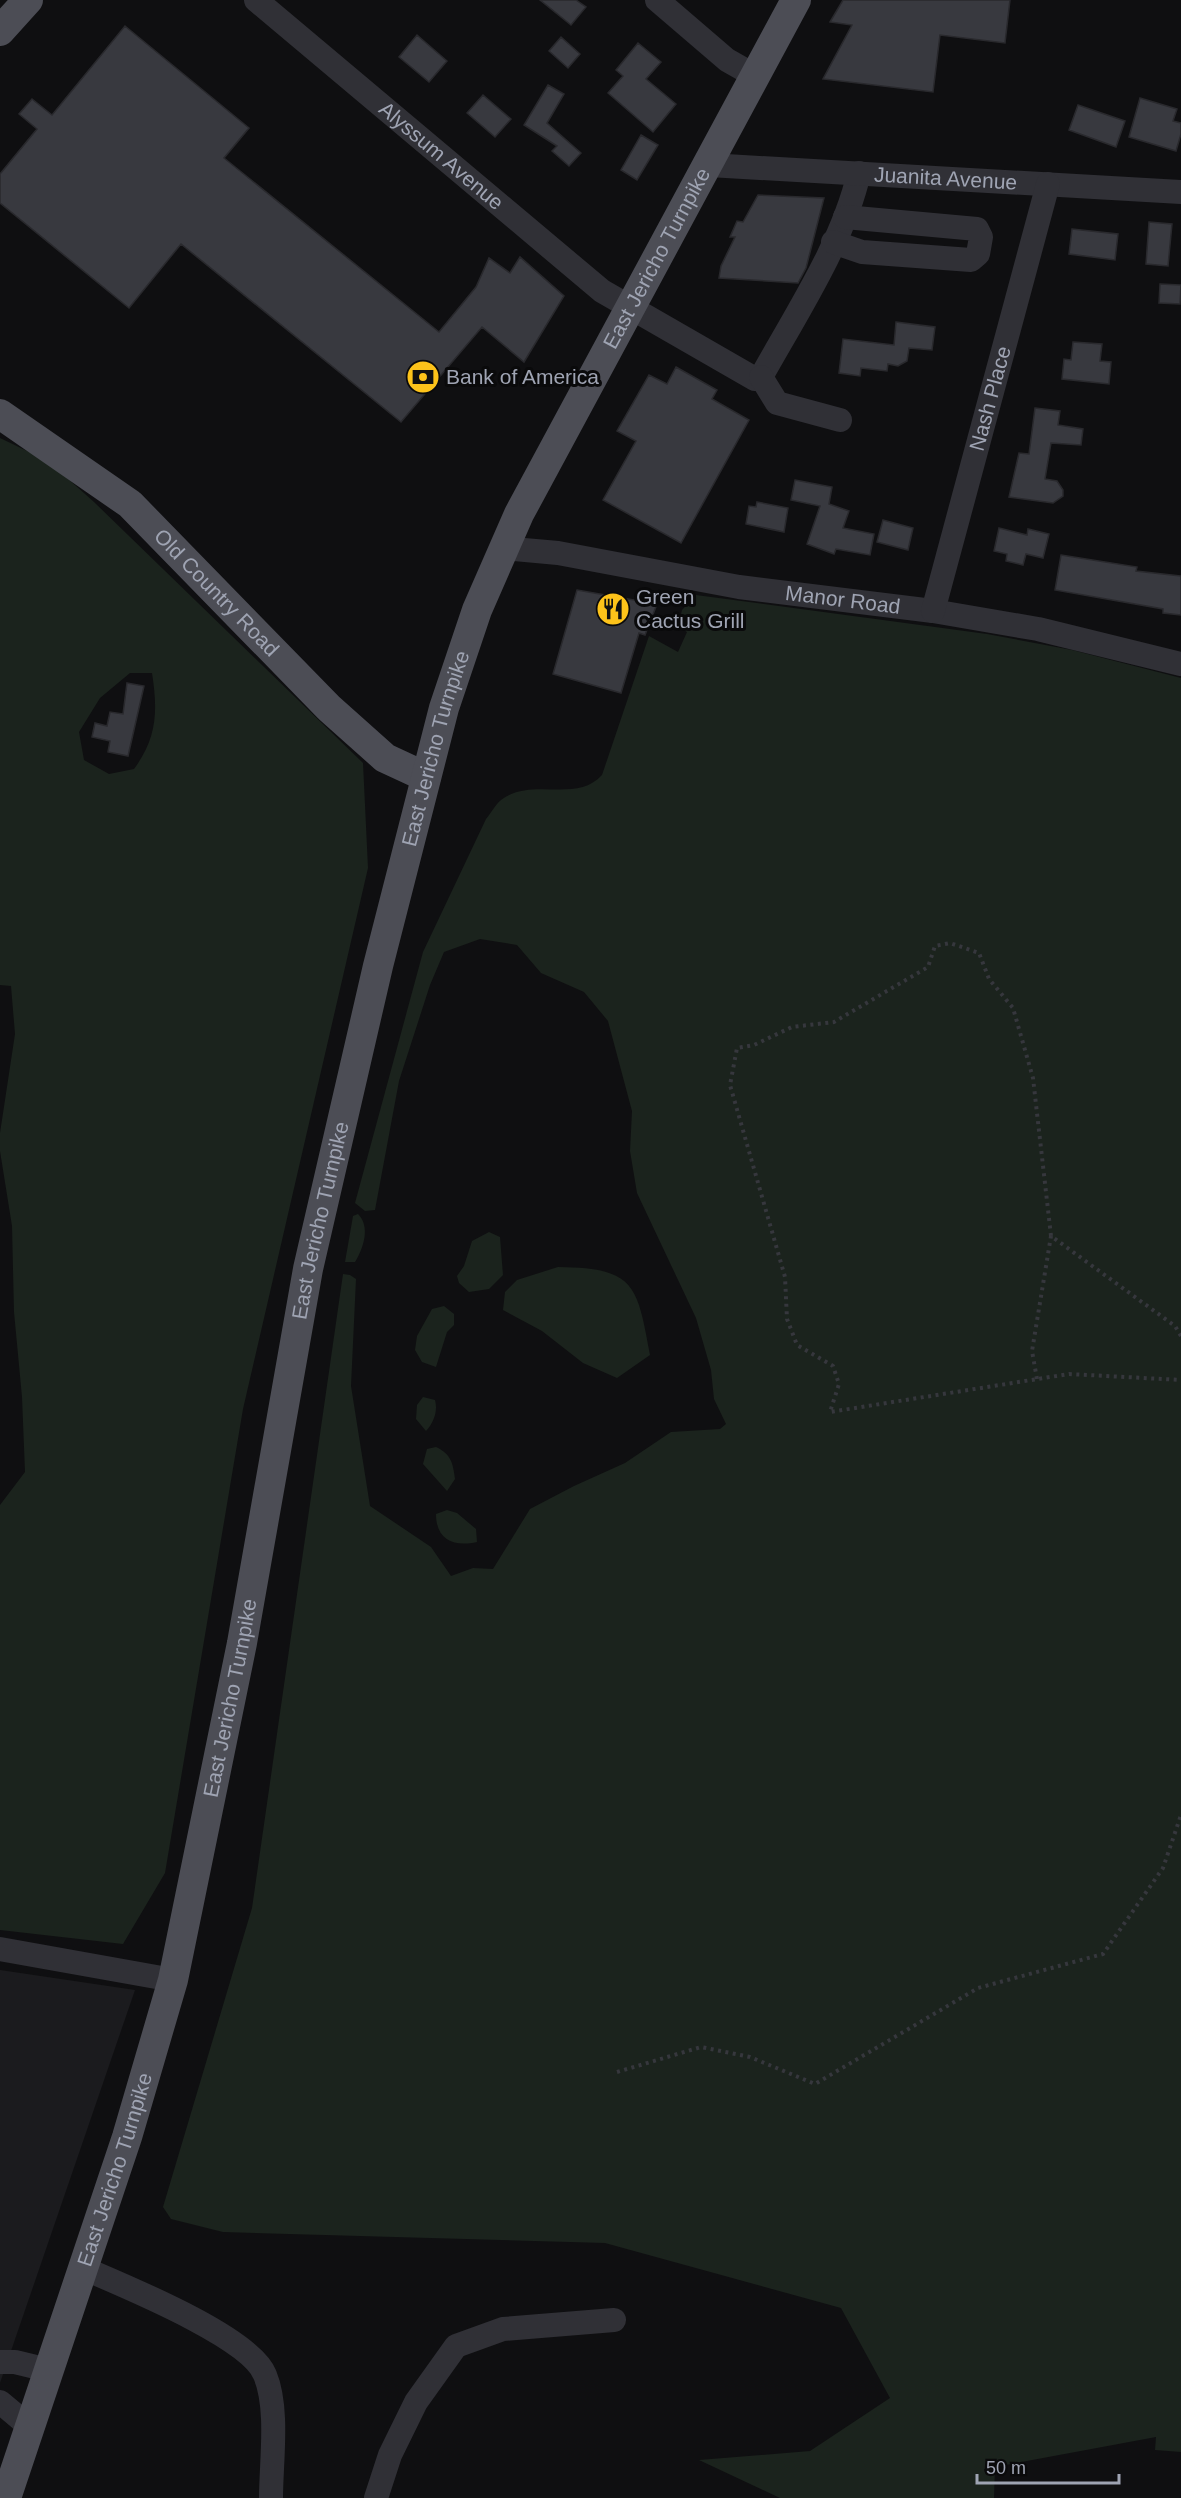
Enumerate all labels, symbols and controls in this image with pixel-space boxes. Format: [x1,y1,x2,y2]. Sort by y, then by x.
street label: Alyssum Avenue [375,97,508,214]
street label: Juanita Avenue [873,162,1018,194]
street label: East Jericho Turnpike [598,164,714,353]
street label: Nash Place [965,344,1015,453]
bank icon: Bank of America [405,359,441,395]
place label: Bank of America [446,365,599,388]
street label: Old Country Road [150,524,284,661]
street label: Manor Road [784,581,902,618]
place label: Green Cactus Grill [636,585,745,632]
restaurant icon: Green Cactus Grill [595,591,631,627]
street label: East Jericho Turnpike [397,648,473,849]
street label: East Jericho Turnpike [287,1119,353,1321]
street label: East Jericho Turnpike [199,1597,261,1799]
street label: East Jericho Turnpike [72,2070,156,2269]
scale bar [977,2447,1120,2485]
text: 50 m [986,2458,1026,2478]

